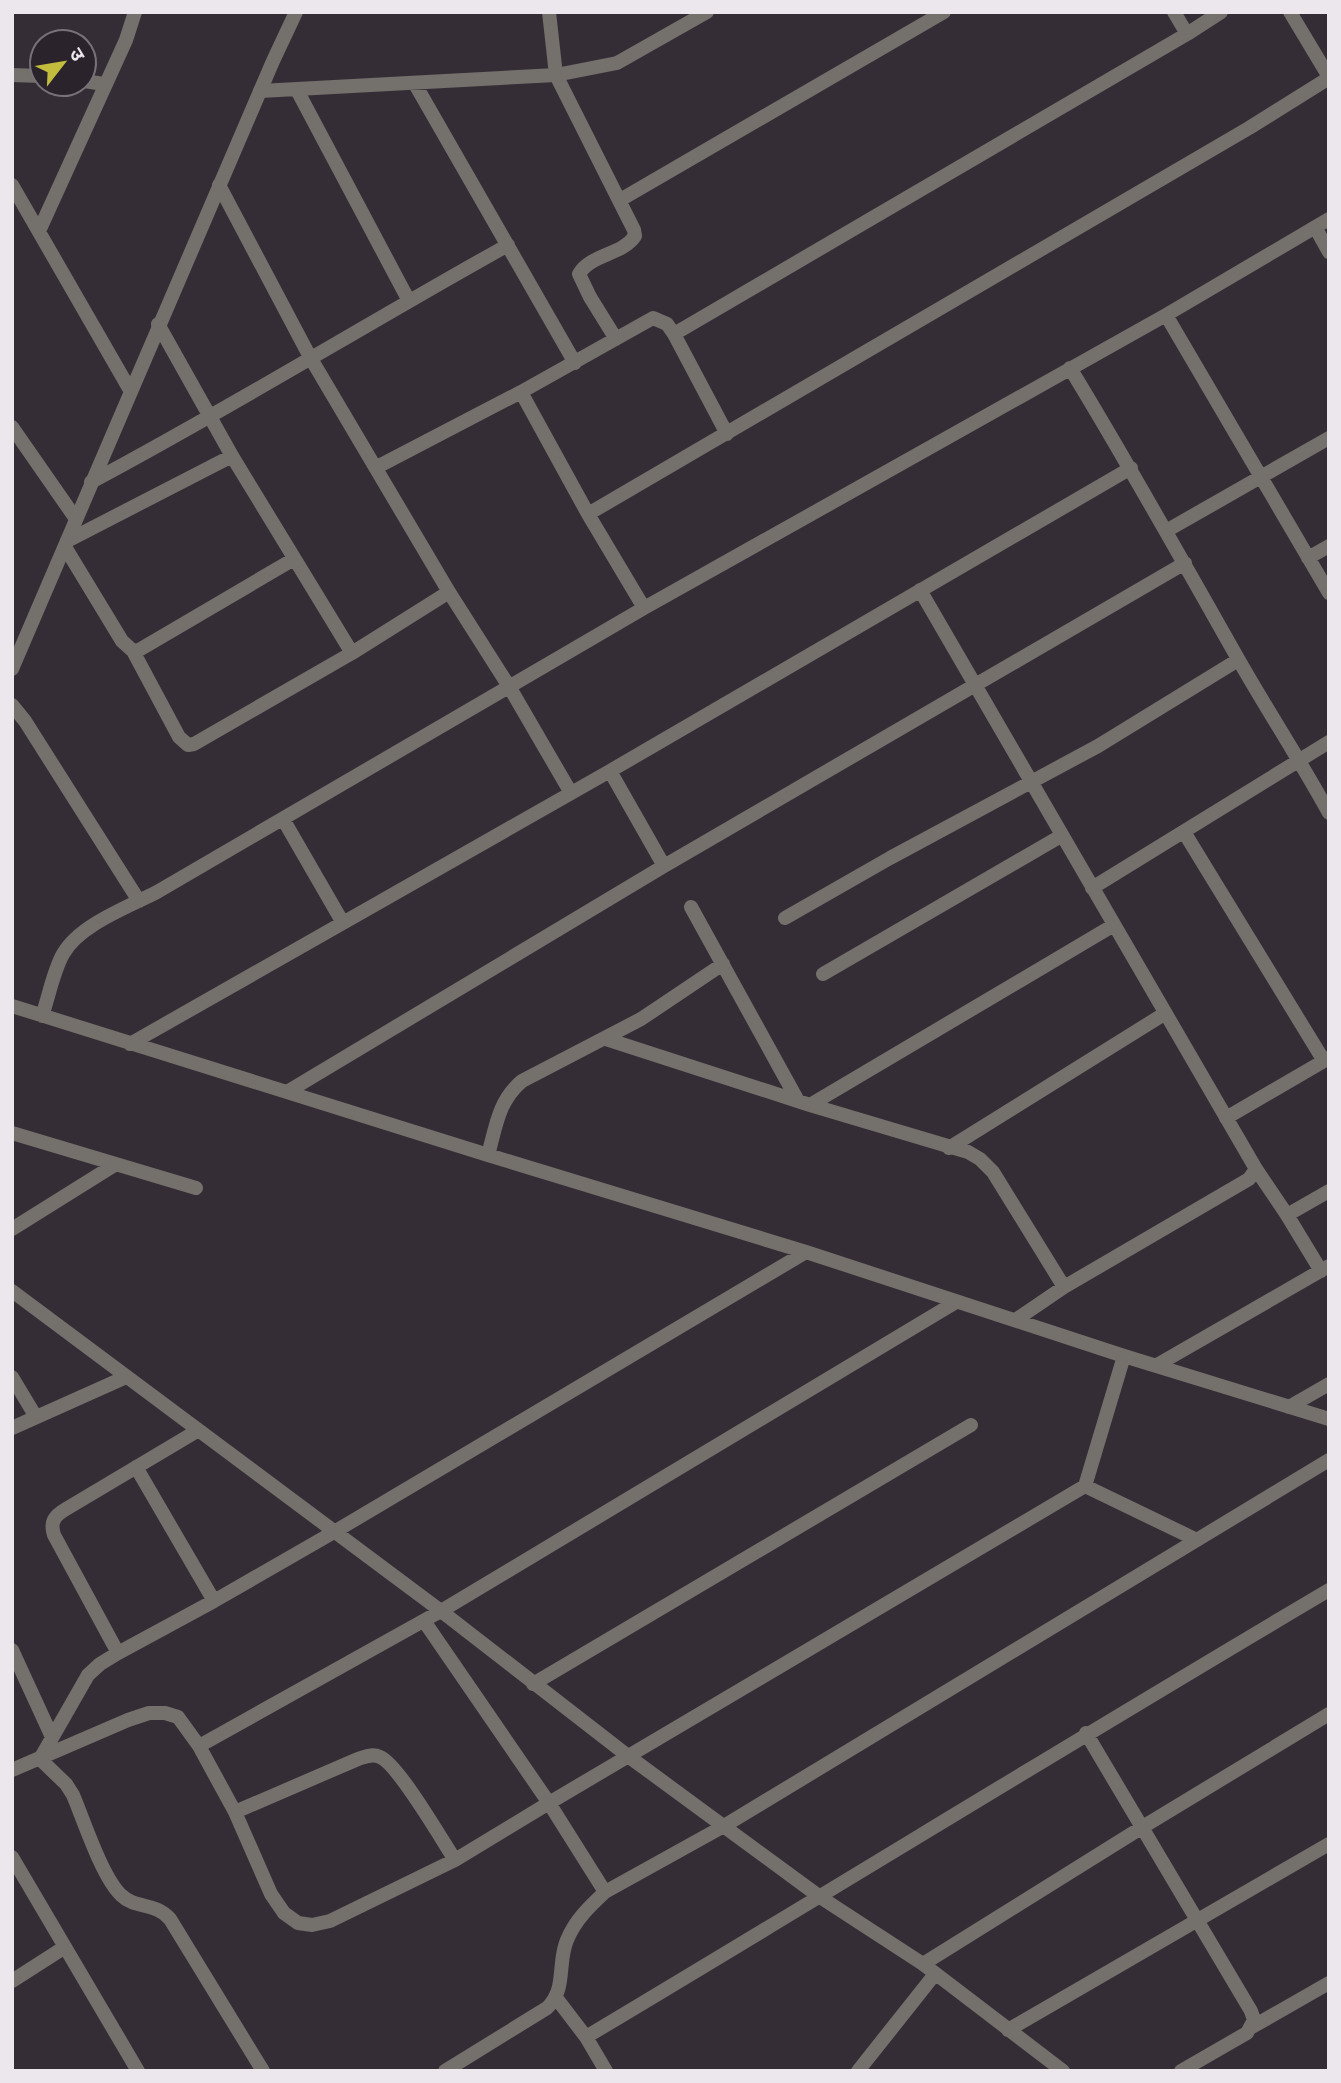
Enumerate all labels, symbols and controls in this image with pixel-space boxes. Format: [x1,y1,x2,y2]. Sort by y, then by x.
north arrow [28,28,98,98]
text: उ [63,44,89,67]

